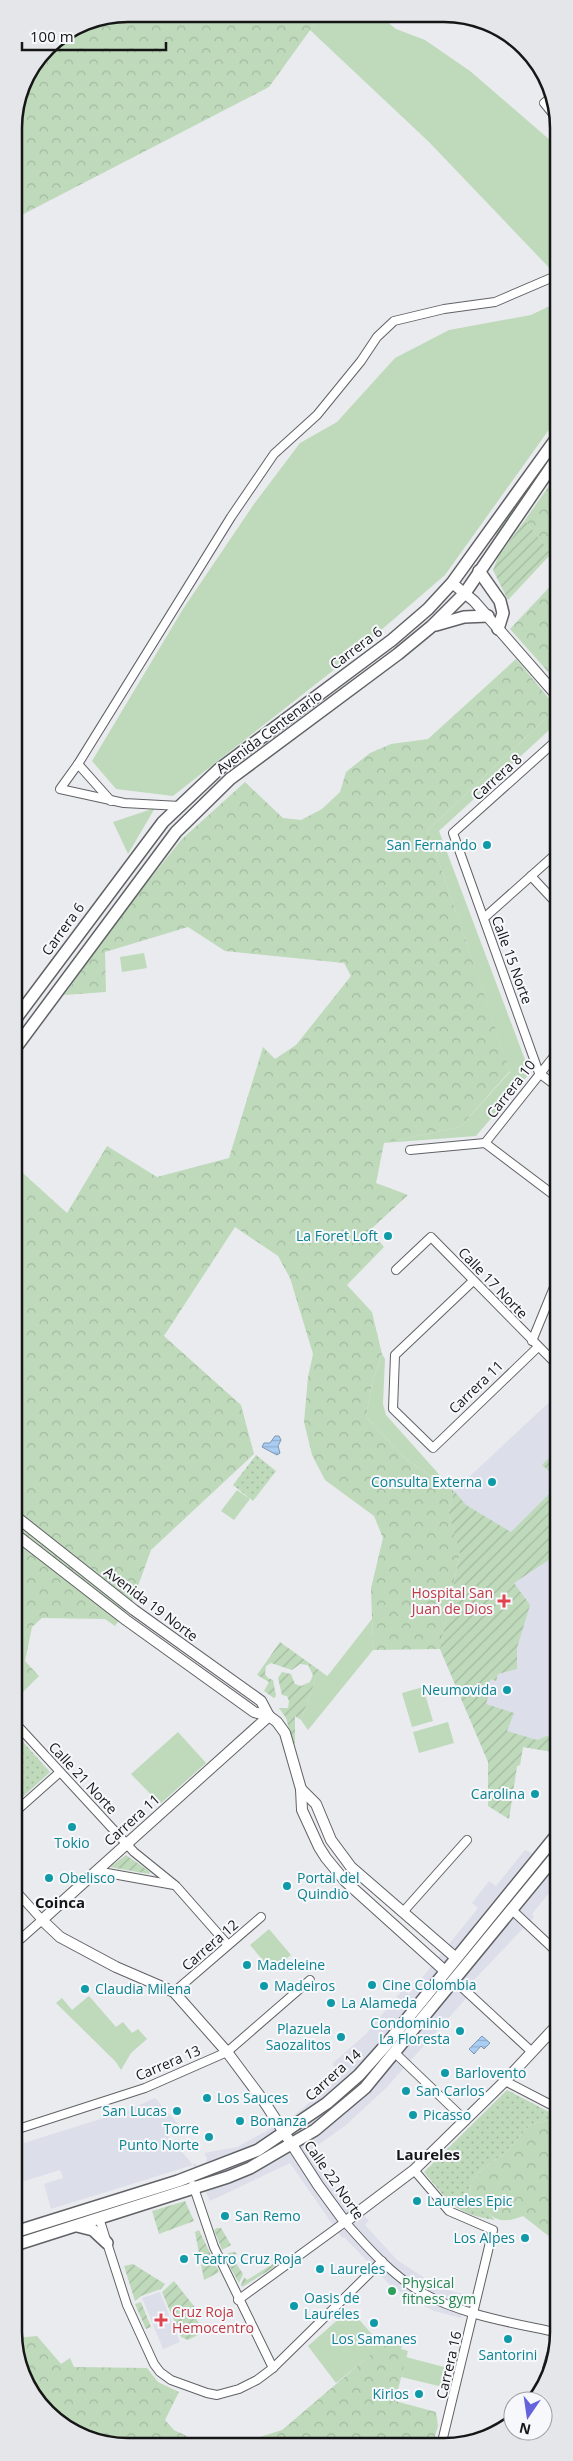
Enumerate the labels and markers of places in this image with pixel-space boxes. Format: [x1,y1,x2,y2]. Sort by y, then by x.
place label: San Fernando [387,835,477,854]
marker: San Fernando [481,839,493,851]
place label: La Foret Loft [296,1226,378,1245]
marker: La Foret Loft [382,1230,394,1242]
place label: Consulta Externa [371,1472,482,1491]
marker: Consulta Externa [486,1476,498,1488]
place label: Hospital San Juan de Dios [410,1583,493,1618]
marker: Hospital San Juan de Dios [497,1594,511,1608]
place label: Neumovida [422,1680,497,1699]
marker: Neumovida [501,1684,513,1696]
place label: Carolina [471,1784,525,1803]
marker: Carolina [529,1788,541,1800]
marker: Tokio [66,1821,78,1833]
place label: Tokio [54,1833,90,1852]
place label: Obelisco [59,1868,115,1887]
place label: Portal del Quindio [297,1868,359,1903]
marker: Obelisco [43,1872,55,1884]
marker: Portal del Quindio [281,1880,293,1892]
place label: Madeleine [257,1955,325,1974]
marker: Madeleine [241,1959,253,1971]
place label: Cine Colombia [382,1975,476,1994]
place label: Madeiros [274,1976,335,1995]
place label: Claudia Milena [95,1979,191,1998]
marker: Cine Colombia [366,1979,378,1991]
marker: Madeiros [258,1980,270,1992]
marker: Claudia Milena [79,1983,91,1995]
place label: La Alameda [341,1993,417,2012]
marker: La Alameda [325,1997,337,2009]
place label: Condominio La Floresta [370,2013,450,2048]
place label: Plazuela Saozalitos [266,2019,331,2054]
marker: Condominio La Floresta [454,2025,466,2037]
marker: Plazuela Saozalitos [335,2031,347,2043]
place label: Barlovento [455,2063,526,2082]
marker: Barlovento [439,2067,451,2079]
place label: San Carlos [416,2081,485,2100]
marker: San Carlos [400,2085,412,2097]
place label: Los Sauces [217,2088,289,2107]
marker: Los Sauces [201,2092,213,2104]
place label: San Lucas [102,2101,167,2120]
marker: San Lucas [171,2105,183,2117]
place label: Picasso [423,2105,471,2124]
marker: Picasso [407,2109,419,2121]
place label: Bonanza [250,2111,307,2130]
marker: Bonanza [234,2115,246,2127]
place label: Torre Punto Norte [119,2119,199,2154]
marker: Torre Punto Norte [203,2131,215,2143]
place label: Laureles Epic [427,2191,513,2210]
marker: Laureles Epic [411,2195,423,2207]
place label: San Remo [235,2206,301,2225]
marker: San Remo [219,2210,231,2222]
place label: Los Alpes [453,2228,515,2247]
marker: Los Alpes [519,2232,531,2244]
place label: Teatro Cruz Roja [194,2249,302,2268]
marker: Teatro Cruz Roja [178,2253,190,2265]
place label: Laureles [330,2259,386,2278]
marker: Laureles [314,2263,326,2275]
place label: Physical fitness gym [402,2273,476,2308]
marker: Physical fitness gym [386,2285,398,2297]
place label: Oasis de Laureles [304,2288,360,2323]
marker: Oasis de Laureles [288,2300,300,2312]
place label: Cruz Roja Hemocentro [172,2302,254,2337]
marker: Cruz Roja Hemocentro [154,2313,168,2327]
marker: Los Samanes [368,2317,380,2329]
place label: Los Samanes [331,2329,417,2348]
marker: Santorini [502,2333,514,2345]
place label: Santorini [479,2345,537,2364]
place label: Kirios [373,2384,409,2403]
marker: Kirios [413,2388,425,2400]

